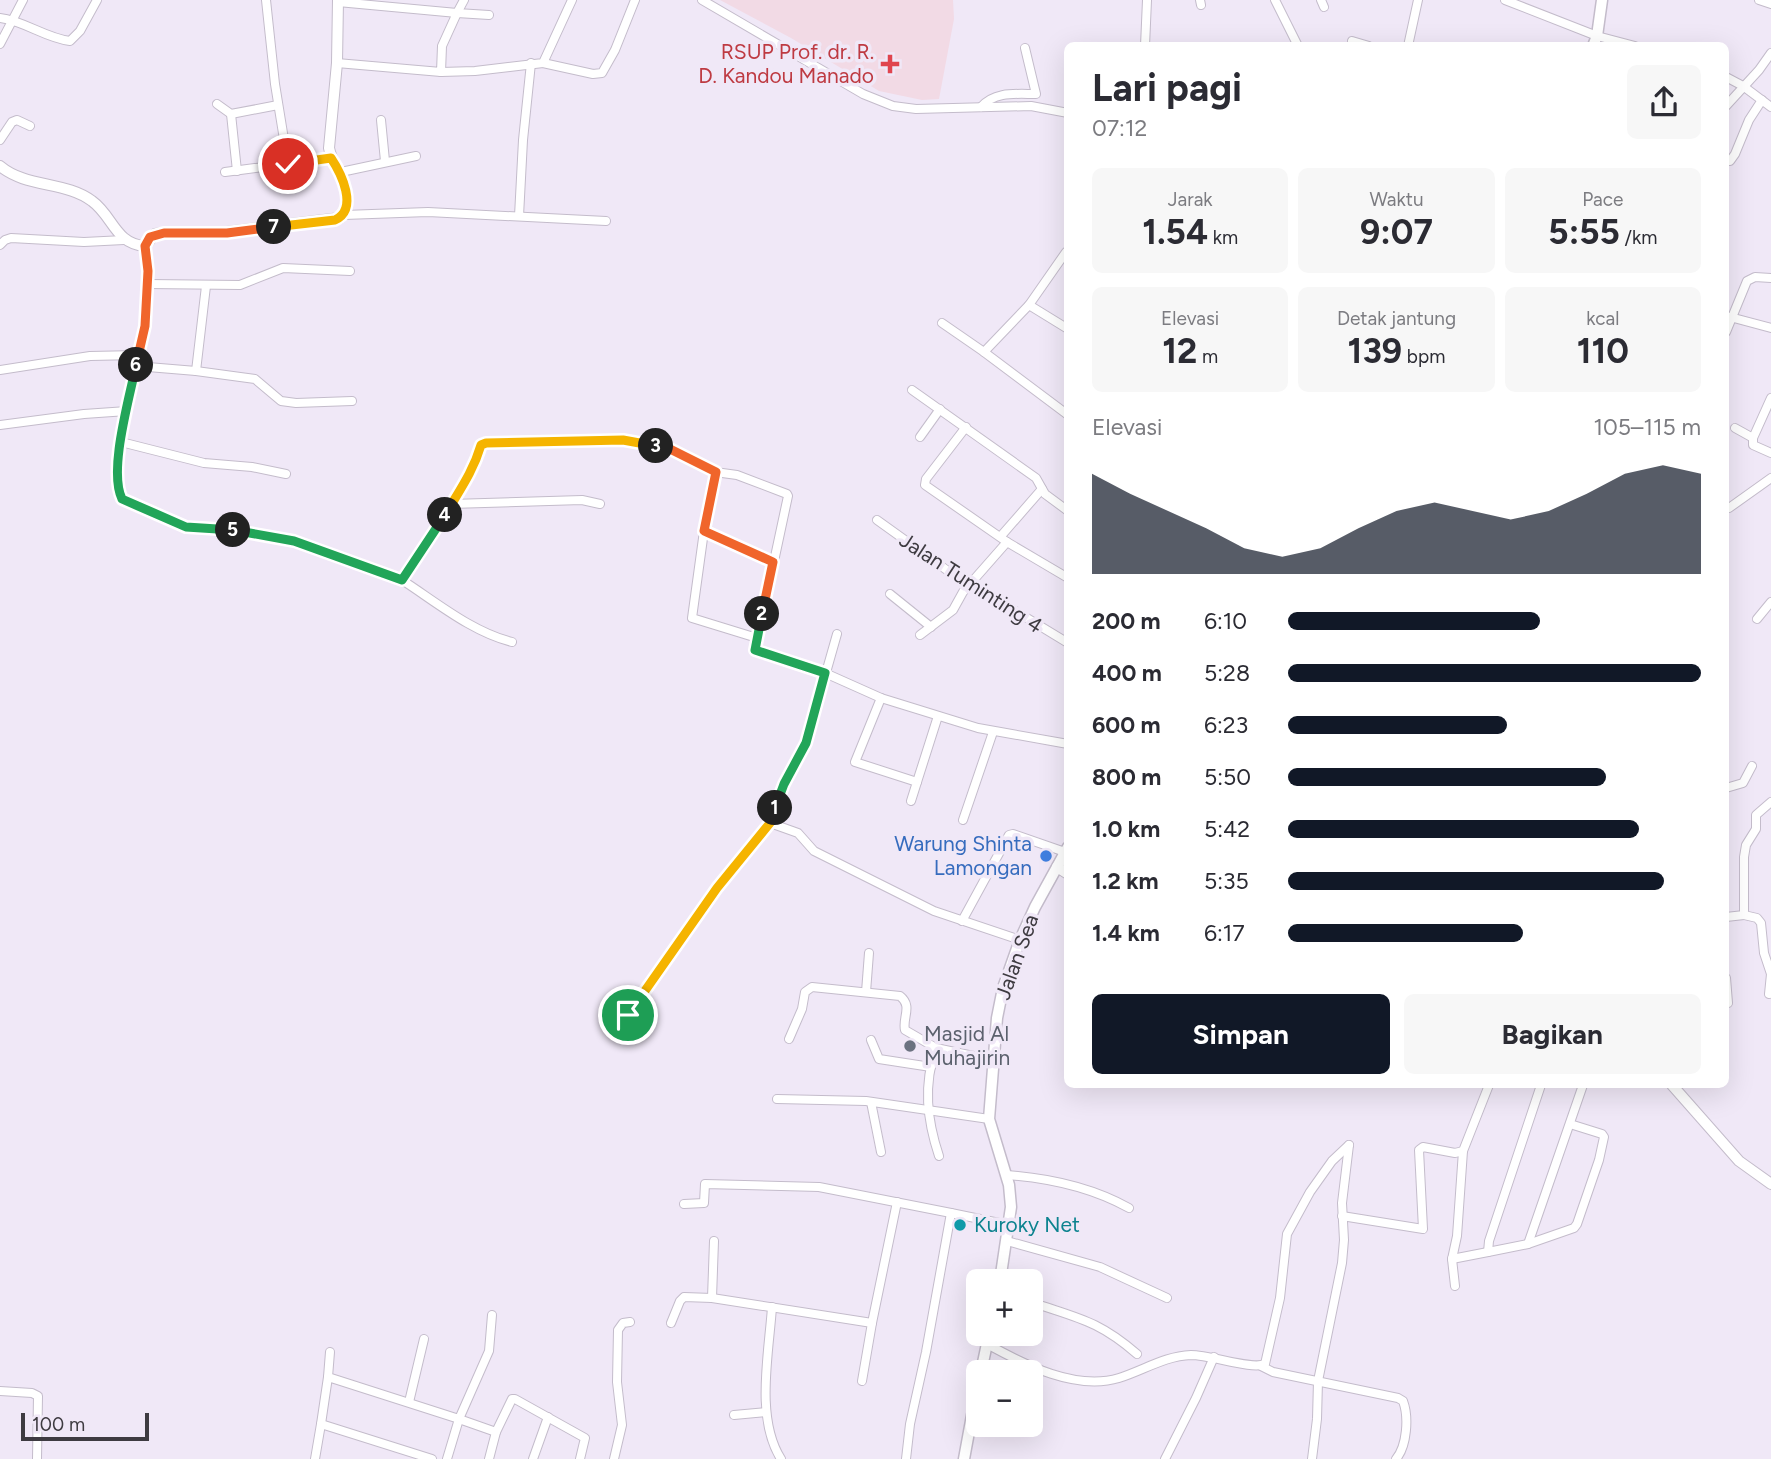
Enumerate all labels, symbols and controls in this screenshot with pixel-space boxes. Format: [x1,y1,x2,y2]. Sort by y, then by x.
place label: RSUP Prof. dr. R. D. Kandou Manado [698,39,874,88]
marker: RSUP Prof. dr. R. D. Kandou Manado [880,54,900,74]
text: Lari pagi [1092,65,1242,111]
button: share [1627,65,1701,139]
text: 07:12 [1092,114,1147,142]
pin [258,134,318,194]
icon: check [269,145,307,183]
text: Jarak [1168,188,1213,211]
text: Waktu [1369,188,1424,211]
text: Pace [1582,188,1623,211]
pin: 7 [256,210,292,244]
text: 1.54 [1142,211,1208,253]
text: 9:07 [1360,211,1433,253]
text: 5:55 [1548,211,1620,253]
text: 7 [268,215,279,238]
text: km [1208,226,1238,249]
text: /km [1620,226,1657,249]
text: Elevasi [1161,307,1219,330]
text: Detak jantung [1337,307,1456,330]
text: kcal [1586,307,1619,330]
text: 12 [1162,330,1197,372]
text: 139 [1348,330,1402,372]
text: 110 [1577,330,1629,372]
text: m [1197,345,1218,368]
text: bpm [1402,345,1445,368]
pin: 6 [118,348,154,382]
text: 6 [130,353,141,376]
text: Elevasi [1092,413,1162,441]
text: 105–115 m [1593,413,1701,441]
pin: 3 [638,428,674,464]
text: 3 [650,434,661,457]
pin: 4 [428,498,462,532]
text: 4 [438,503,451,526]
pin: 5 [216,512,250,548]
text: 5 [227,518,238,541]
street label: Jalan Tuminting 4 [895,527,1048,638]
pin: 2 [744,596,780,632]
text: 2 [756,602,767,625]
text: 200 m [1092,607,1161,635]
text: 6:10 [1204,607,1247,635]
text: 400 m [1092,659,1162,687]
text: 5:28 [1204,659,1250,687]
text: 600 m [1092,711,1161,739]
text: 6:23 [1204,711,1248,739]
text: 800 m [1092,763,1161,791]
text: 5:50 [1204,763,1251,791]
pin: 1 [758,790,792,826]
text: 1 [770,796,779,819]
text: 1.0 km [1092,815,1160,843]
text: 5:42 [1204,815,1250,843]
place label: Warung Shinta Lamongan [894,831,1032,880]
marker: Warung Shinta Lamongan [1038,848,1054,864]
text: 1.2 km [1092,867,1159,895]
text: 5:35 [1204,867,1249,895]
street label: Jalan Sea [990,911,1043,1003]
text: 1.4 km [1092,919,1160,947]
text: 6:17 [1204,919,1245,947]
pin [598,985,658,1045]
button: Simpan [1092,994,1390,1074]
button: Bagikan [1404,994,1701,1074]
icon: arrive [609,996,647,1034]
place label: Masjid Al Muhajirin [924,1021,1010,1070]
marker: Masjid Al Muhajirin [902,1038,918,1054]
place label: Kuroky Net [974,1212,1080,1237]
marker: Kuroky Net [952,1217,968,1233]
map controls [966,1269,1043,1437]
button: + [966,1269,1043,1346]
button: − [966,1360,1043,1437]
scale bar [21,1410,149,1442]
text: 100 m [32,1413,85,1436]

